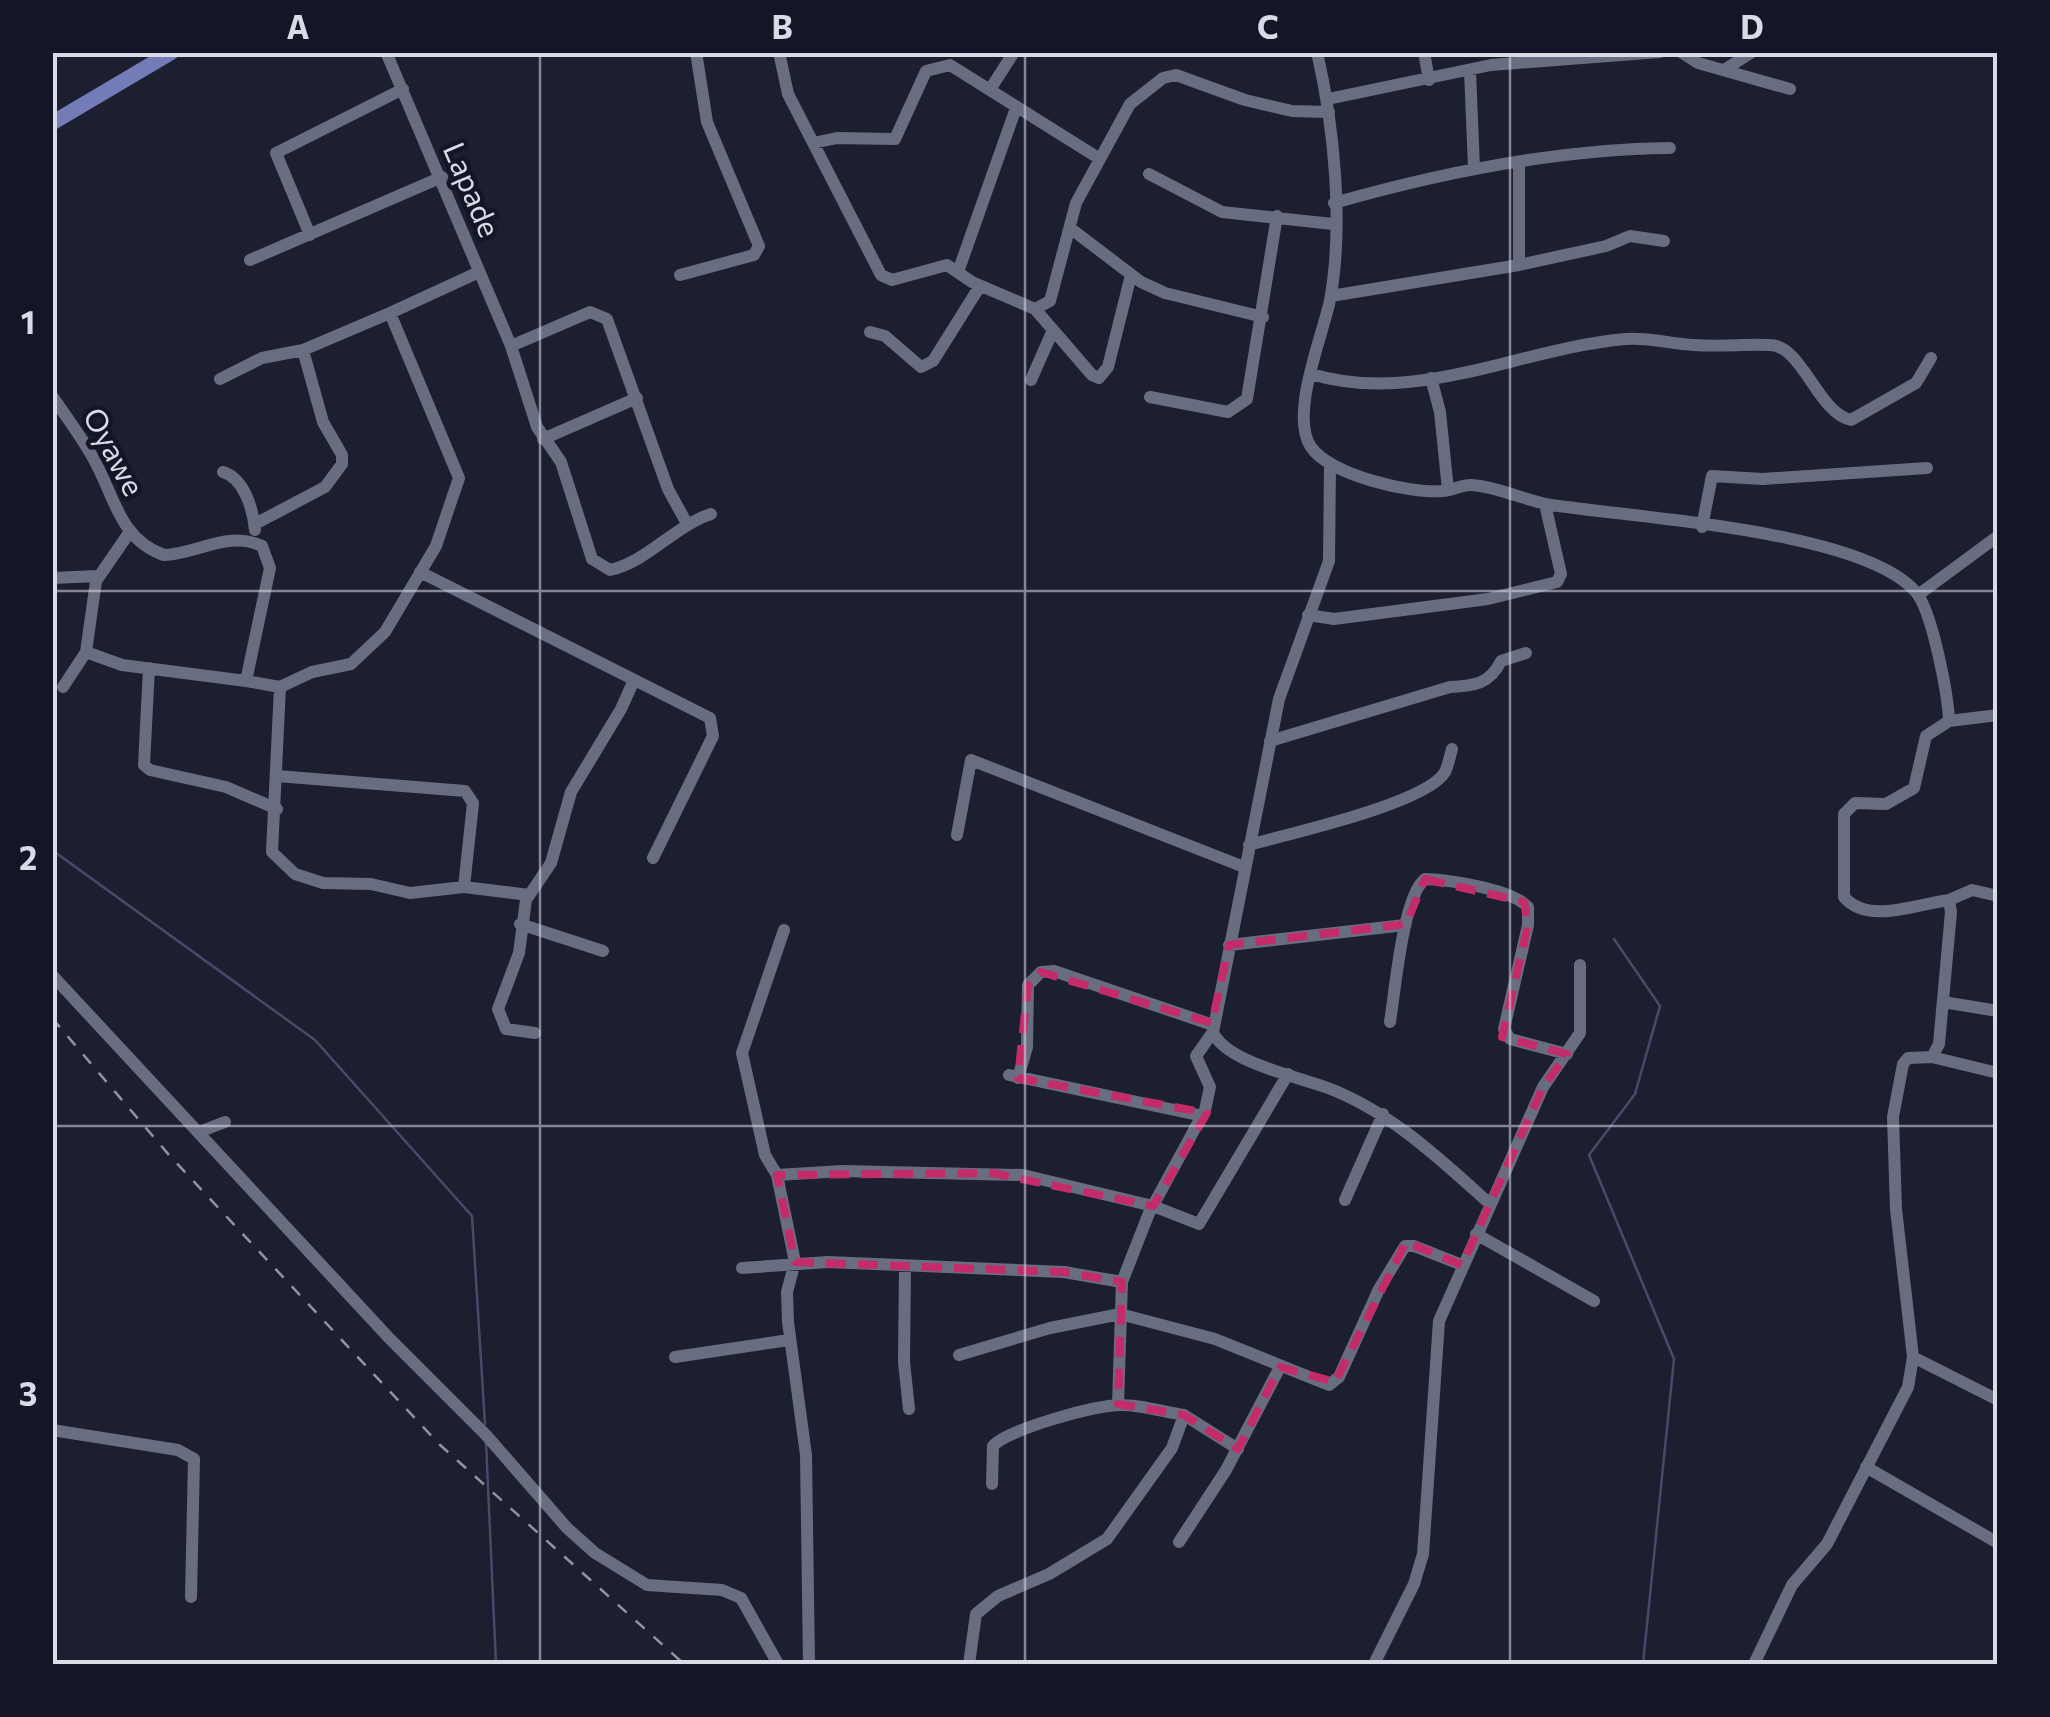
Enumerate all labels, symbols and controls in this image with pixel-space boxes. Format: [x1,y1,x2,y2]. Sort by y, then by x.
text: A [287,6,310,46]
text: B [771,6,793,46]
text: C [1257,6,1279,46]
text: D [1740,6,1764,46]
street label: Lapade [437,136,510,242]
text: 1 [21,301,35,341]
street label: Oyawe [77,400,154,501]
text: 2 [19,837,37,877]
text: 3 [19,1373,37,1413]

